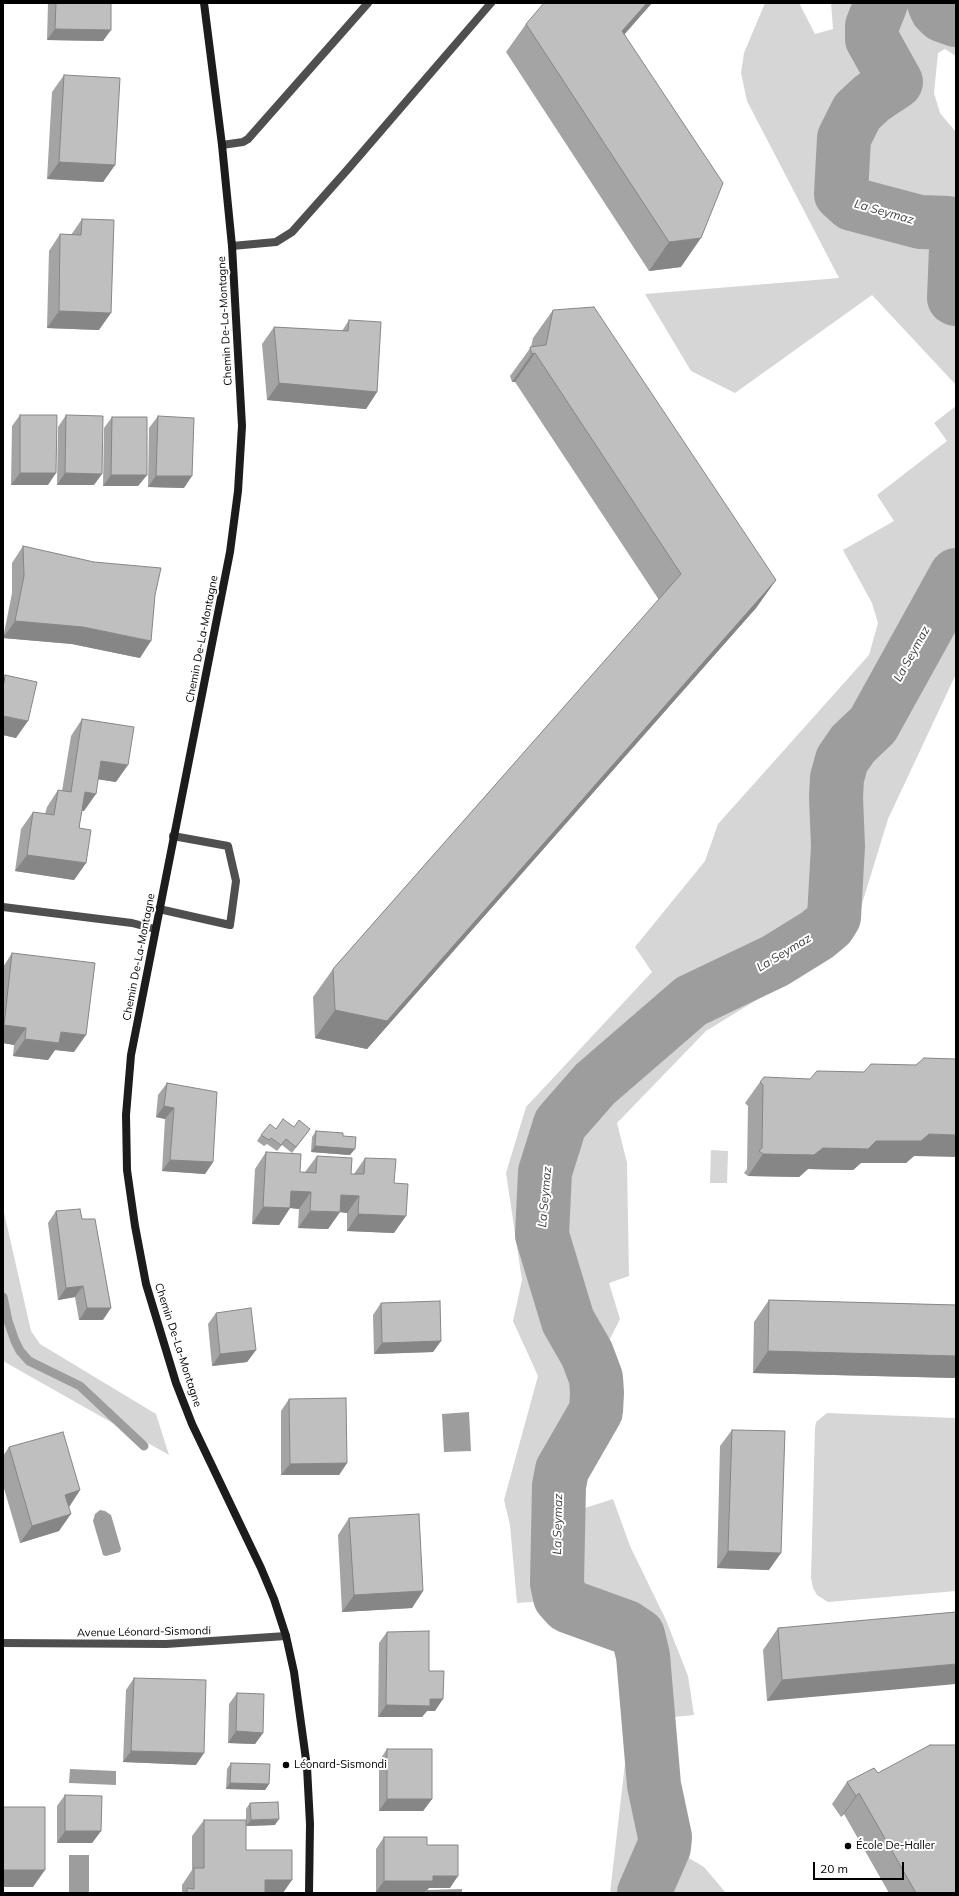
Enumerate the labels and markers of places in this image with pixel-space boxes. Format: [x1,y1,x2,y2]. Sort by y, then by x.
place label: Léonard-Sismondi [294,1758,387,1772]
marker: Léonard-Sismondi [281,1760,291,1770]
place label: École De-Haller [856,1839,935,1853]
marker: École De-Haller [843,1841,853,1851]

